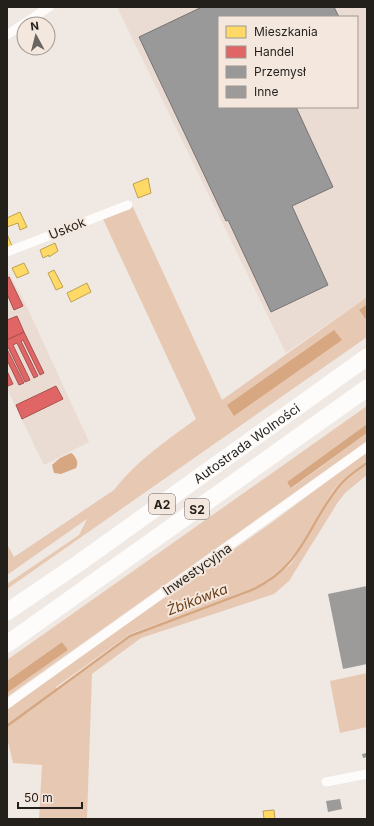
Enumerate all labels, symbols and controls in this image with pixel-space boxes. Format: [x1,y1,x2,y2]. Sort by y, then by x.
north arrow [16,16,56,56]
legend [218,16,358,108]
text: N [30,19,40,34]
text: Mieszkania [254,24,318,39]
text: Handel [254,44,294,59]
text: Przemysł [254,64,306,79]
text: Inne [254,84,278,99]
street label: Uskok [46,213,88,243]
street label: Autostrada Wolności [190,400,303,487]
road number: A2 [149,494,175,514]
road number: S2 [185,499,209,519]
street label: Inwestycyjna [160,539,234,599]
water label: Żbikówka [164,579,230,618]
scale bar [18,784,82,810]
text: 50 m [24,790,53,805]

